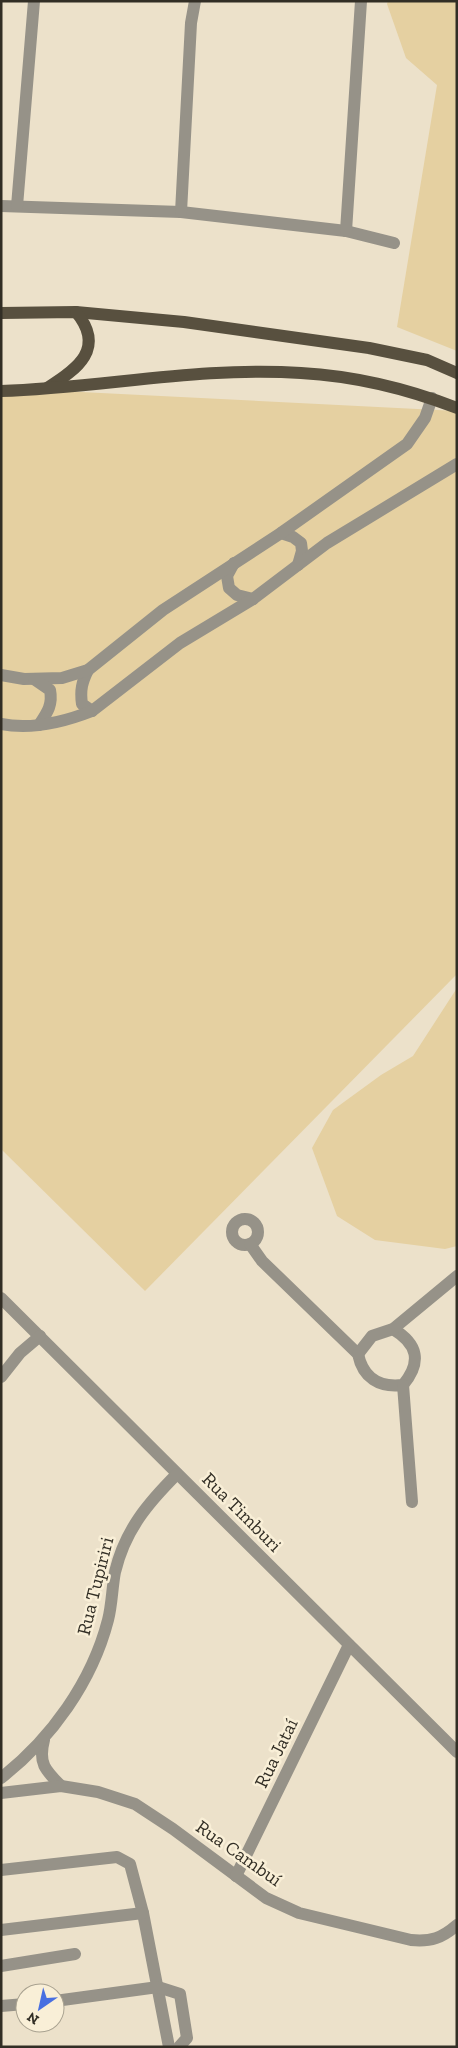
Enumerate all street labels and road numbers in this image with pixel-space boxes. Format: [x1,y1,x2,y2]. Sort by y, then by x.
street label: Rua Timburi [197,1467,287,1557]
street label: Rua Tupiriri [72,1535,118,1637]
street label: Rua Jataí [249,1715,303,1791]
street label: Rua Cambuí [192,1815,286,1891]

